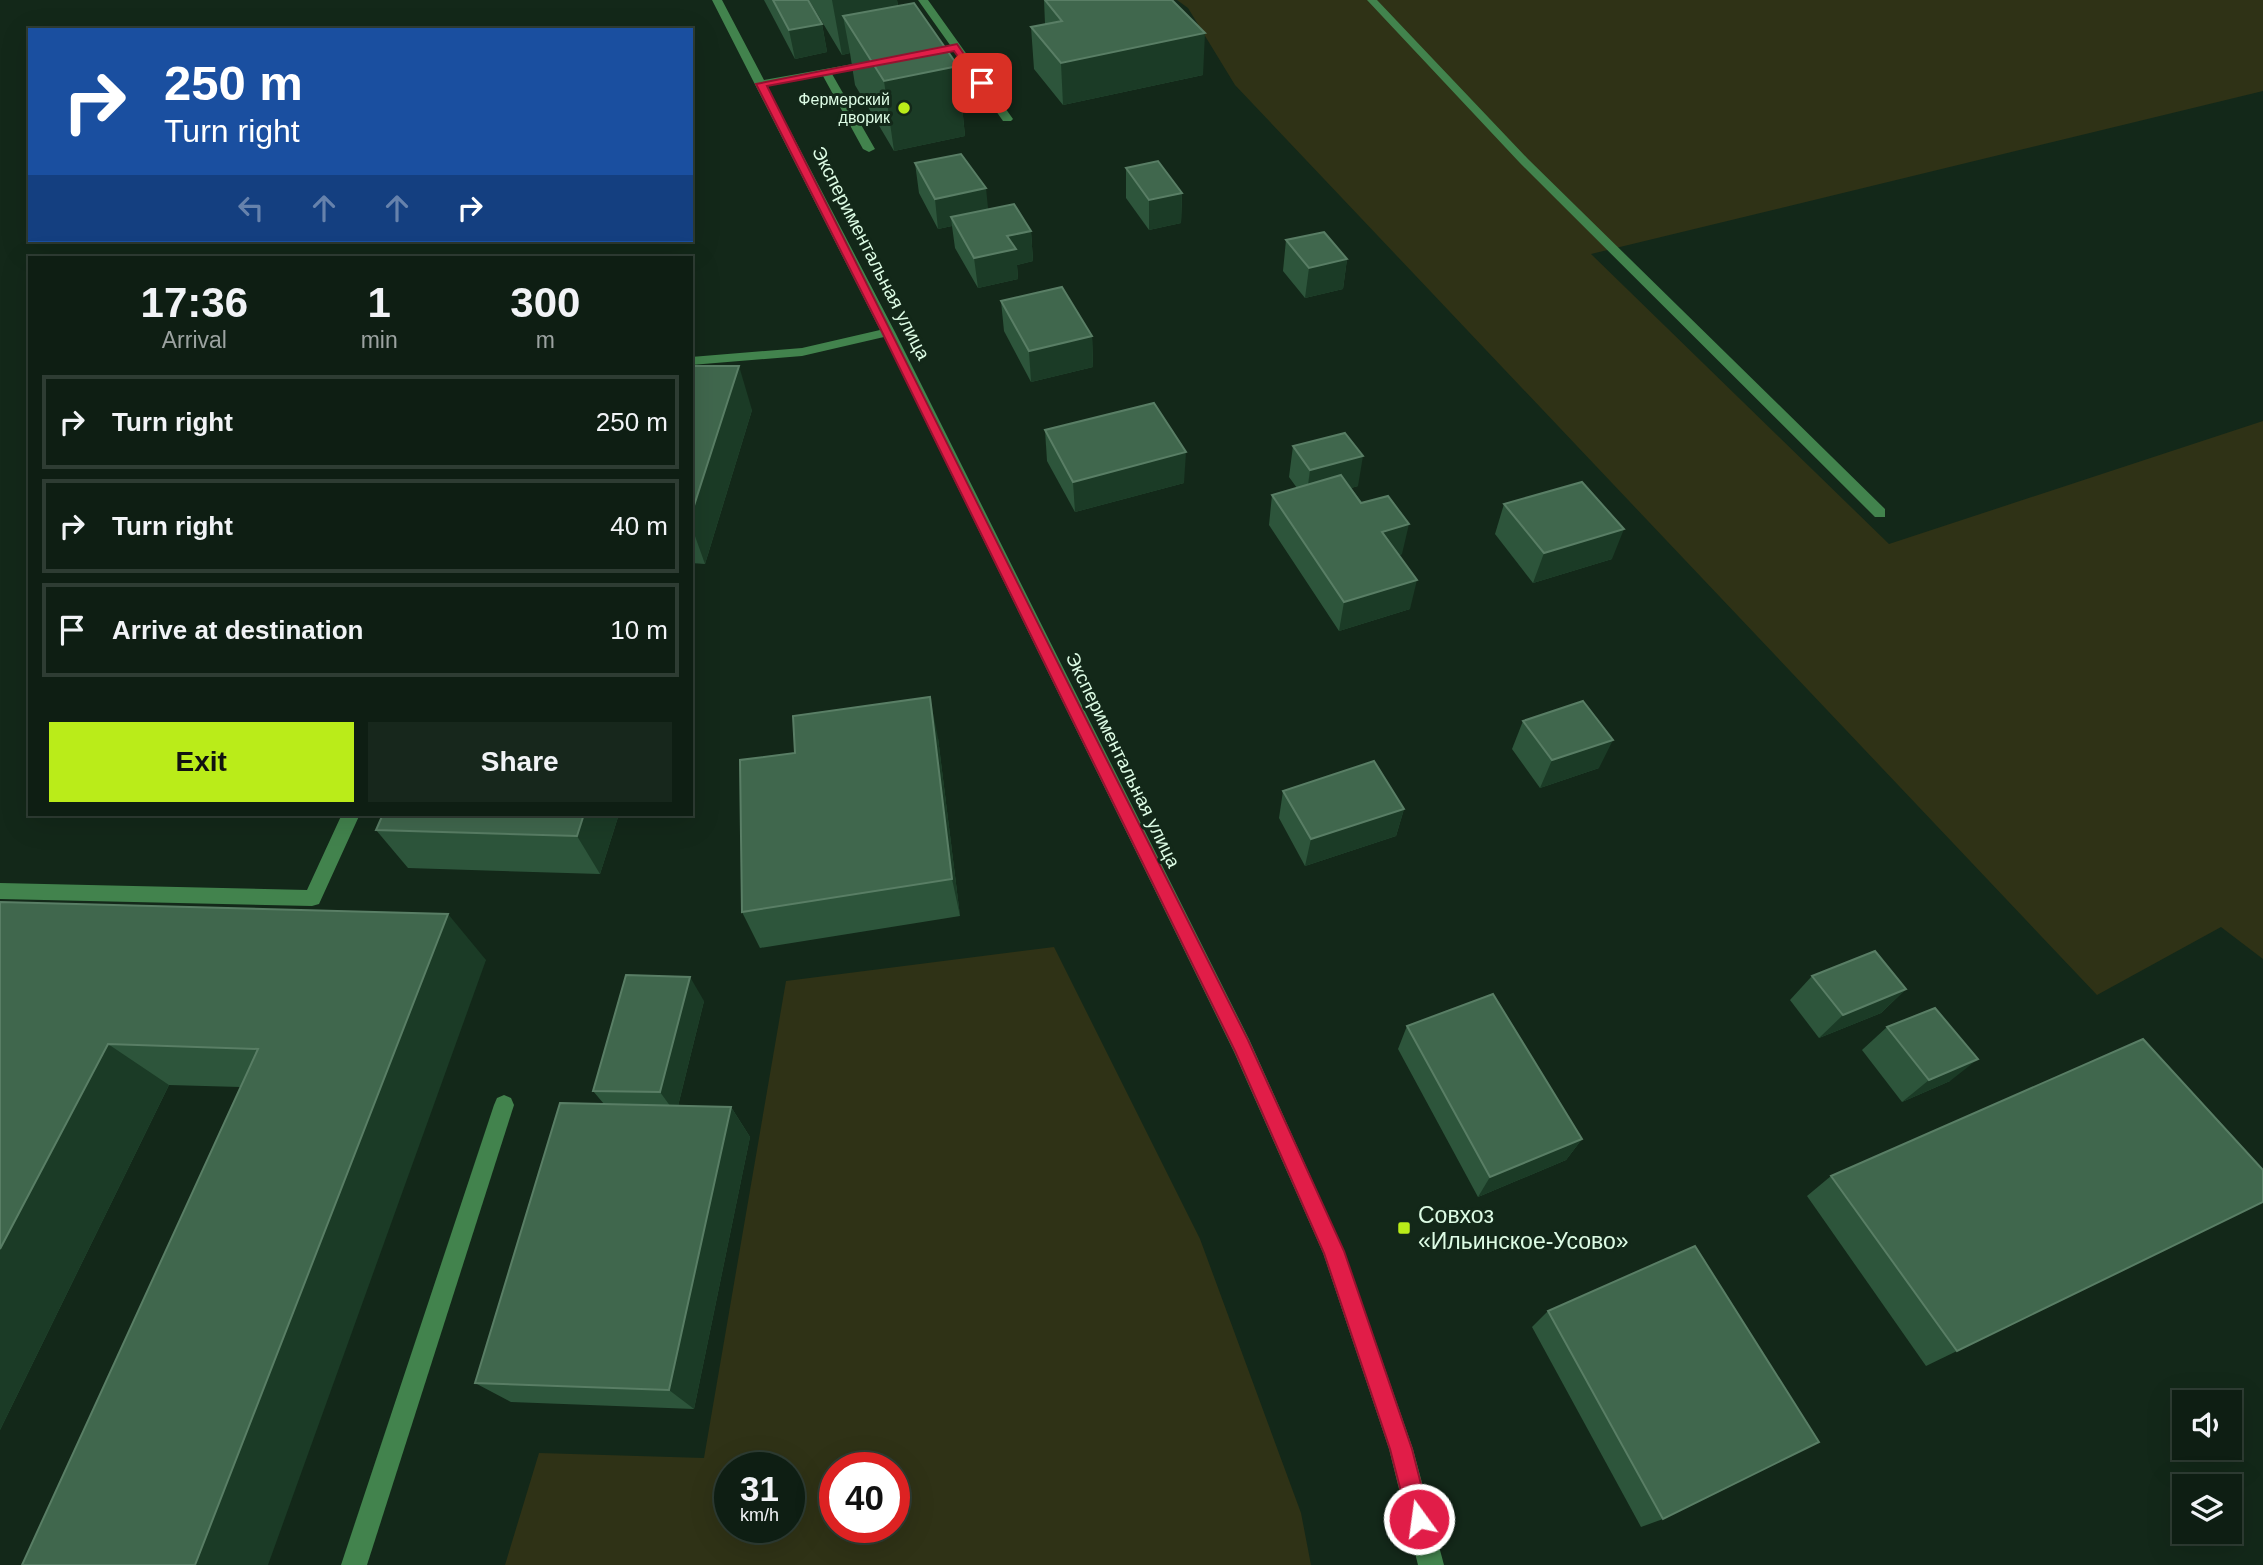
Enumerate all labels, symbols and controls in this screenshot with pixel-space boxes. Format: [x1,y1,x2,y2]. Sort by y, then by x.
pin [952,53,1012,113]
icon: right [49,56,140,147]
text: 250 m [164,56,303,110]
icon: arrive [963,64,1001,102]
place label: Фермерский дворик [798,91,891,126]
marker: Фермерский дворик [896,100,912,116]
text: Turn right [164,113,300,149]
street label: Экспериментальная улица [808,143,934,364]
icon: left [232,189,270,227]
icon: ahead [305,189,343,227]
icon: ahead [378,189,416,227]
icon: right [451,189,489,227]
text: 17:36 [141,279,248,326]
text: 1 [367,279,391,326]
text: 300 [510,279,580,326]
text: Arrival [162,327,227,353]
text: min [361,327,398,353]
text: m [536,327,555,353]
icon: right [53,403,91,441]
text: Turn right [112,407,233,437]
text: 250 m [596,407,668,437]
icon: right [53,507,91,545]
text: Turn right [112,511,233,541]
text: 40 m [610,511,668,541]
icon: arrive [53,611,91,649]
text: Arrive at destination [112,615,363,645]
text: 10 m [610,615,668,645]
street label: Экспериментальная улица [1062,649,1185,871]
button: Exit [49,722,354,802]
button: Share [368,722,672,802]
place label: Совхоз «Ильинское-Усово» [1418,1202,1629,1254]
marker: Совхоз «Ильинское-Усово» [1396,1220,1412,1236]
map controls [2172,1390,2242,1544]
button: sound [2172,1390,2242,1460]
speed limit sign: 40 [819,1452,910,1543]
text: 31 [740,1469,779,1508]
button: layers [2172,1474,2242,1544]
position arrow [1382,1482,1456,1556]
text: km/h [740,1505,779,1525]

